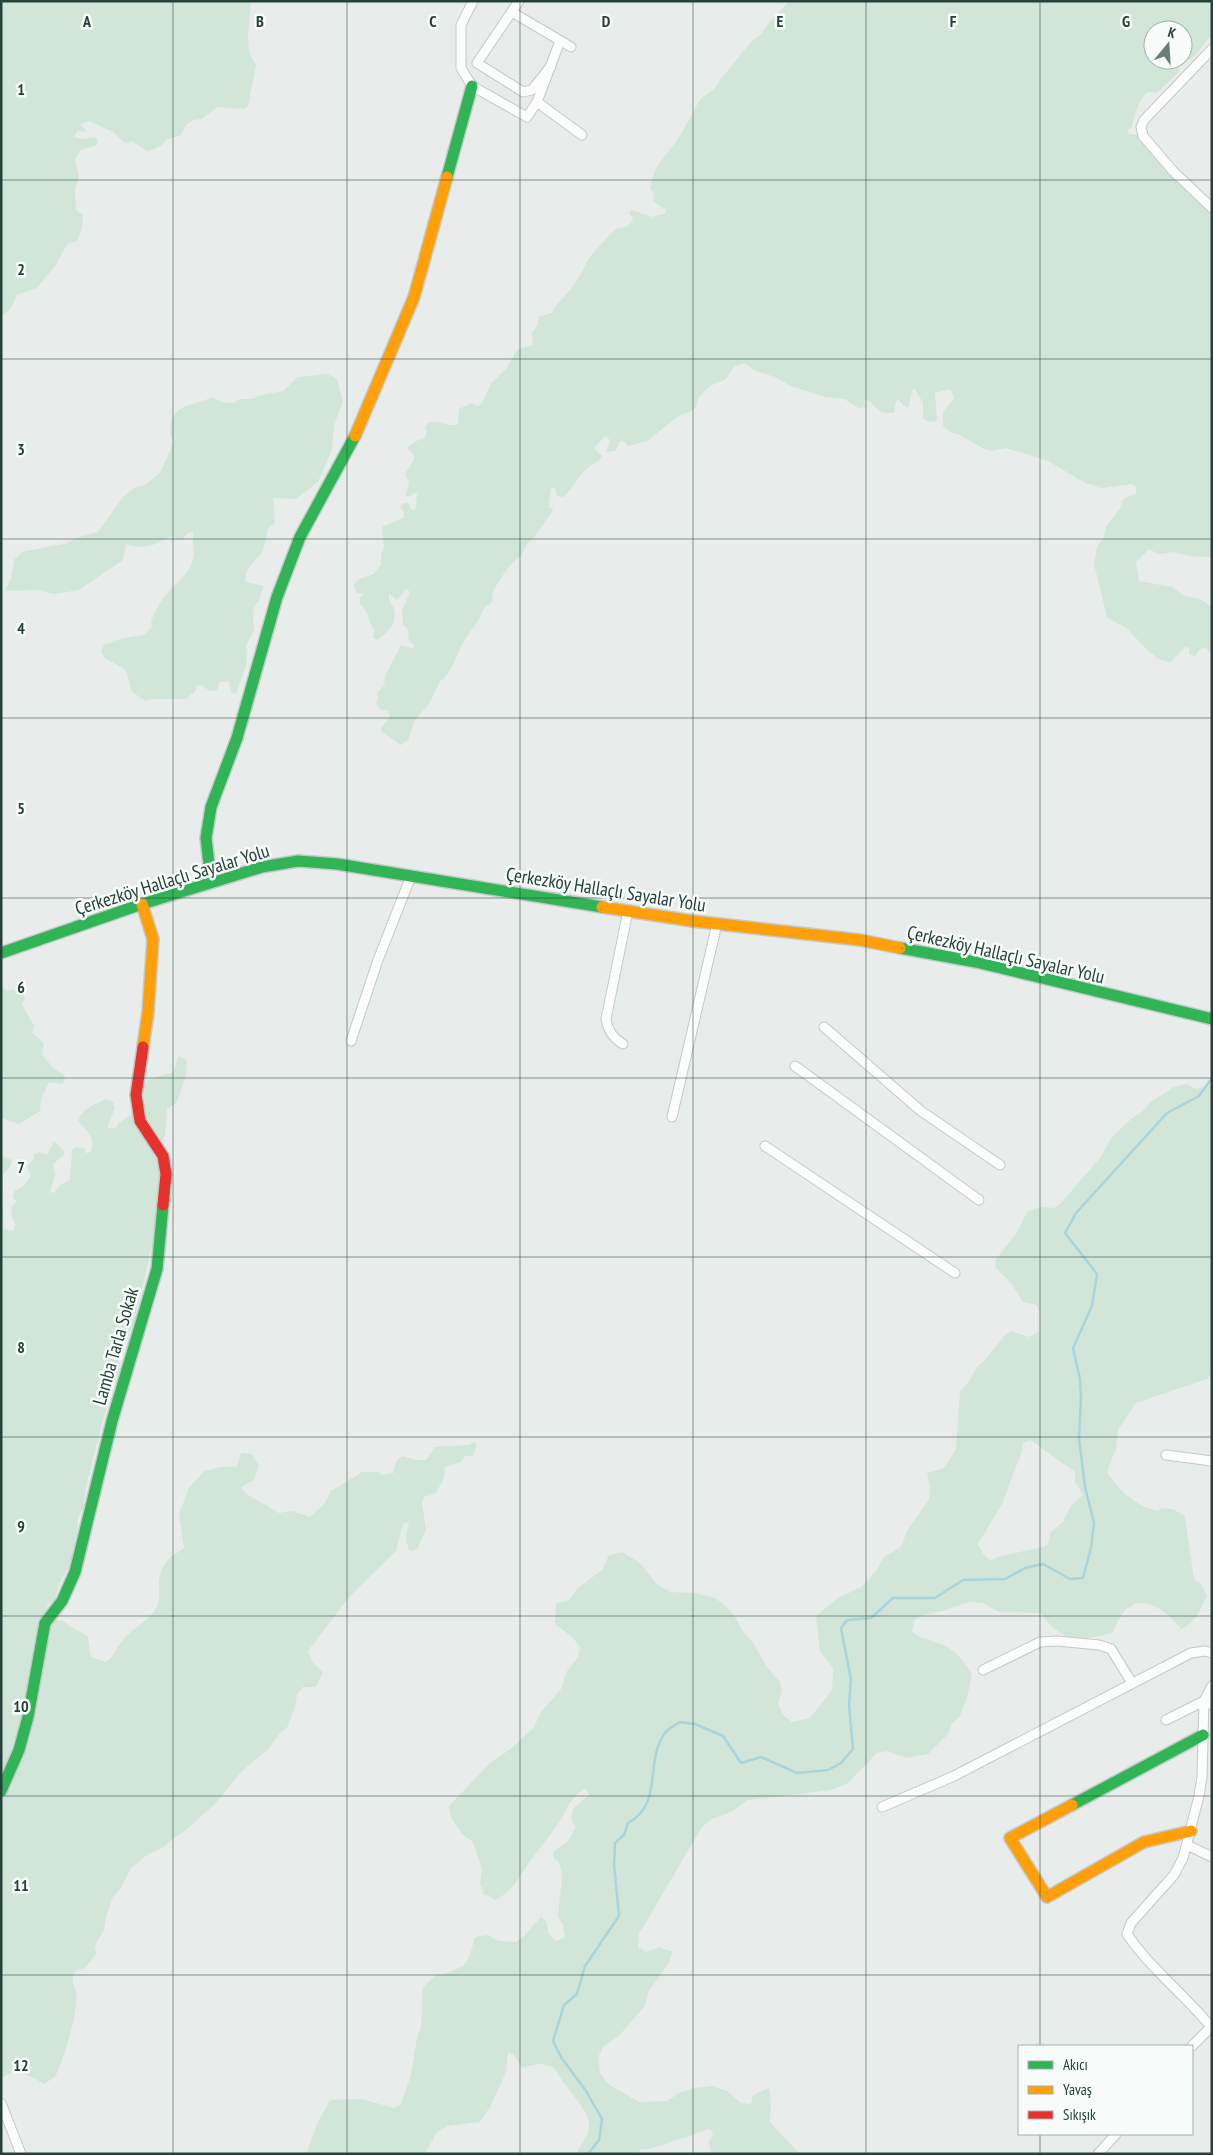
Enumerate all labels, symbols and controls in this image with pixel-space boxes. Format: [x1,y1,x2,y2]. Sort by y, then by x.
text: A [82,11,92,31]
text: B [256,11,264,31]
text: C [429,11,437,31]
text: D [602,11,611,31]
text: E [777,11,784,31]
text: F [950,11,957,31]
text: G [1122,11,1130,31]
north arrow [1143,20,1193,70]
text: K [1166,23,1179,43]
text: 1 [17,79,25,99]
text: 2 [17,259,25,279]
text: 3 [17,439,25,459]
text: 4 [17,618,25,638]
text: 5 [17,798,25,818]
street label: Çerkezköy Hallaçlı Sayalar Yolu [72,838,272,920]
street label: Çerkezköy Hallaçlı Sayalar Yolu [504,861,708,917]
street label: Çerkezköy Hallaçlı Sayalar Yolu [905,920,1107,988]
text: 6 [17,977,25,997]
text: 7 [17,1157,25,1177]
street label: Lamba Tarla Sokak [87,1284,143,1408]
text: 8 [17,1337,25,1357]
text: 9 [17,1516,25,1536]
text: 10 [13,1696,29,1716]
text: 11 [13,1875,29,1895]
legend [1018,2045,1193,2135]
text: 12 [13,2055,29,2075]
text: Akıcı [1063,2055,1088,2074]
text: Yavaş [1063,2080,1092,2099]
text: Sıkışık [1063,2105,1096,2124]

